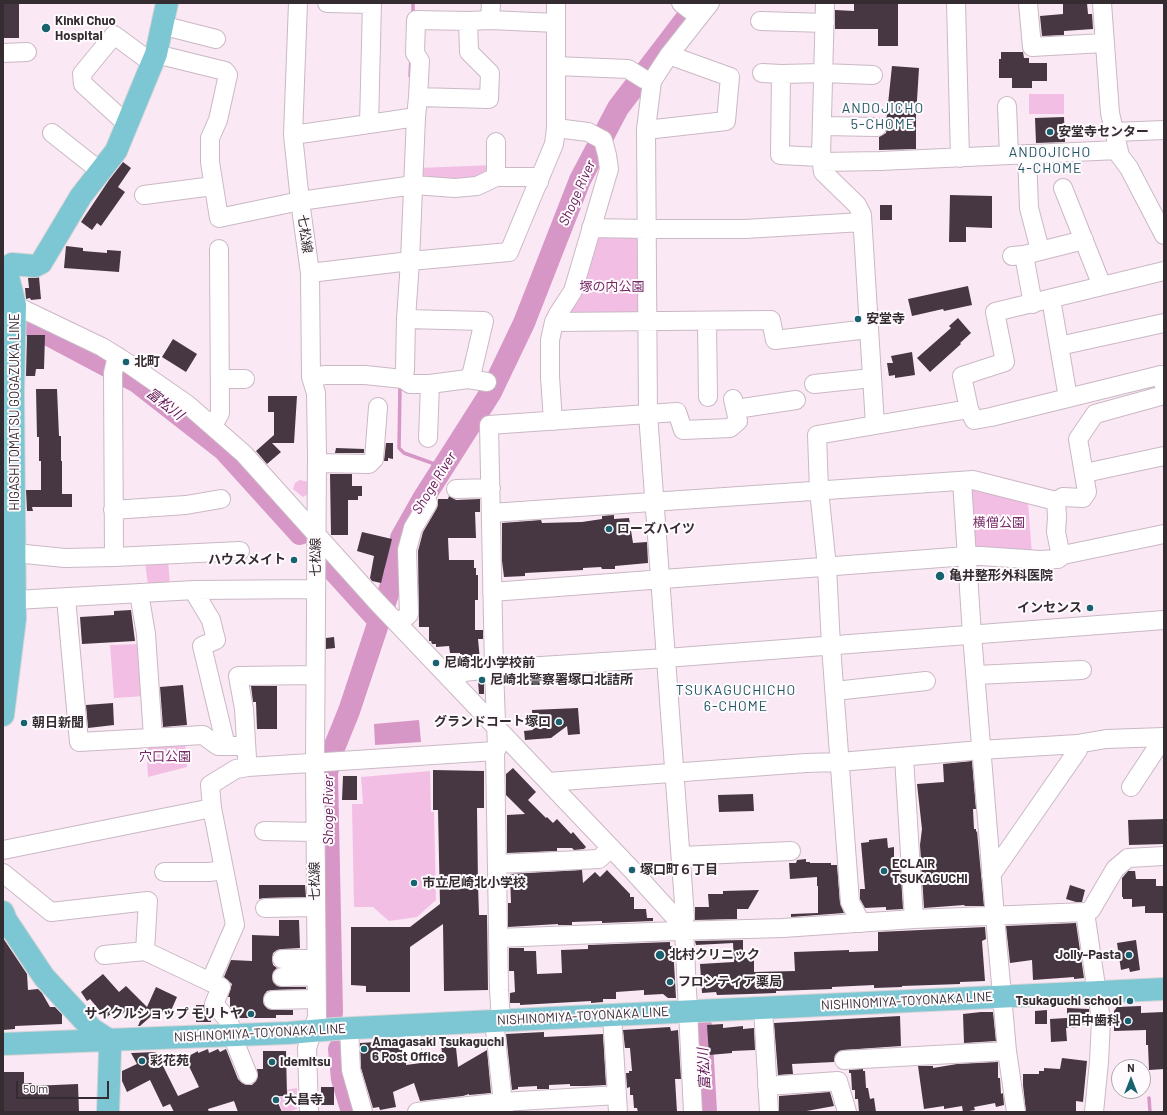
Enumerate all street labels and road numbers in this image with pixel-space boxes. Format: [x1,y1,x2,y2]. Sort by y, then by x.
street label: 七松線 [295,214,315,254]
street label: HIGASHITOMATSU GOGAZUKA LINE [7,313,23,511]
street label: 七松線 [308,538,324,576]
street label: 七松線 [307,862,323,900]
street label: NISHINOMIYA-TOYONAKA LINE [821,989,993,1013]
street label: NISHINOMIYA-TOYONAKA LINE [497,1004,669,1028]
street label: NISHINOMIYA-TOYONAKA LINE [174,1021,346,1045]

